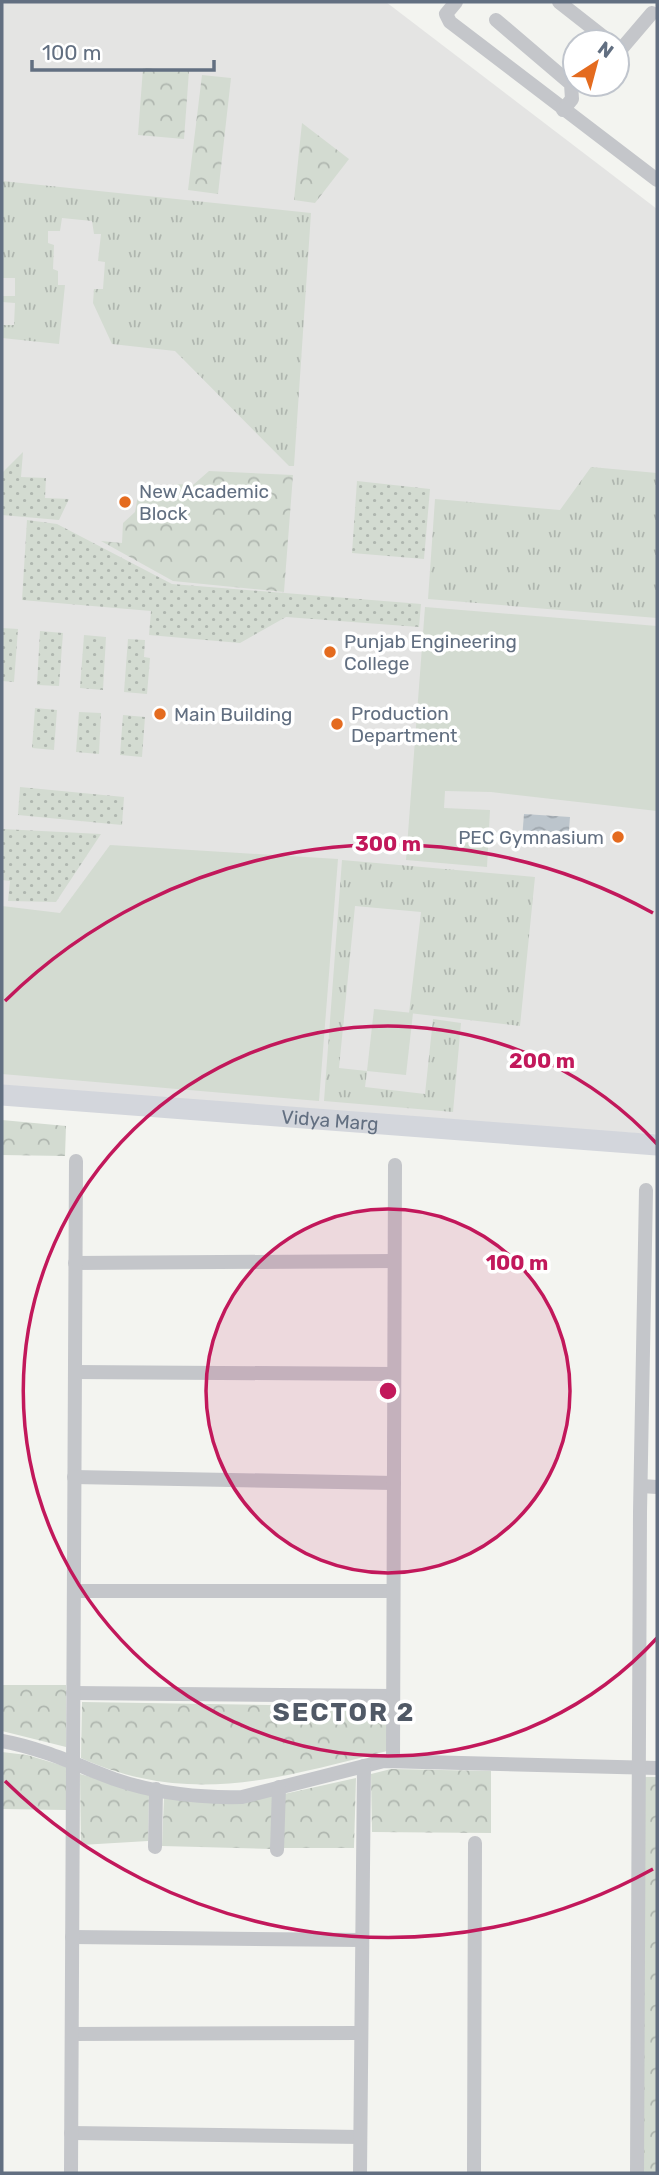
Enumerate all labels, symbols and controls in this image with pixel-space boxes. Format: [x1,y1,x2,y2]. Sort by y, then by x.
scale bar [32,28,214,72]
north arrow [561,28,631,98]
text: N [593,36,618,63]
text: 100 m [42,40,101,65]
place label: New Academic Block [139,480,269,525]
marker: New Academic Block [117,494,133,510]
place label: Punjab Engineering College [344,630,517,675]
marker: Punjab Engineering College [322,644,338,660]
place label: Production Department [351,702,458,747]
place label: Main Building [174,703,292,726]
marker: Main Building [152,706,168,722]
marker: Production Department [329,716,345,732]
place label: PEC Gymnasium [458,826,604,849]
marker: PEC Gymnasium [610,829,626,845]
text: 300 m [355,831,421,856]
text: 200 m [509,1048,575,1073]
street label: Vidya Marg [280,1105,380,1136]
text: 100 m [486,1250,548,1275]
centre of rings [376,1379,400,1403]
district label: SECTOR 2 [273,1697,415,1728]

